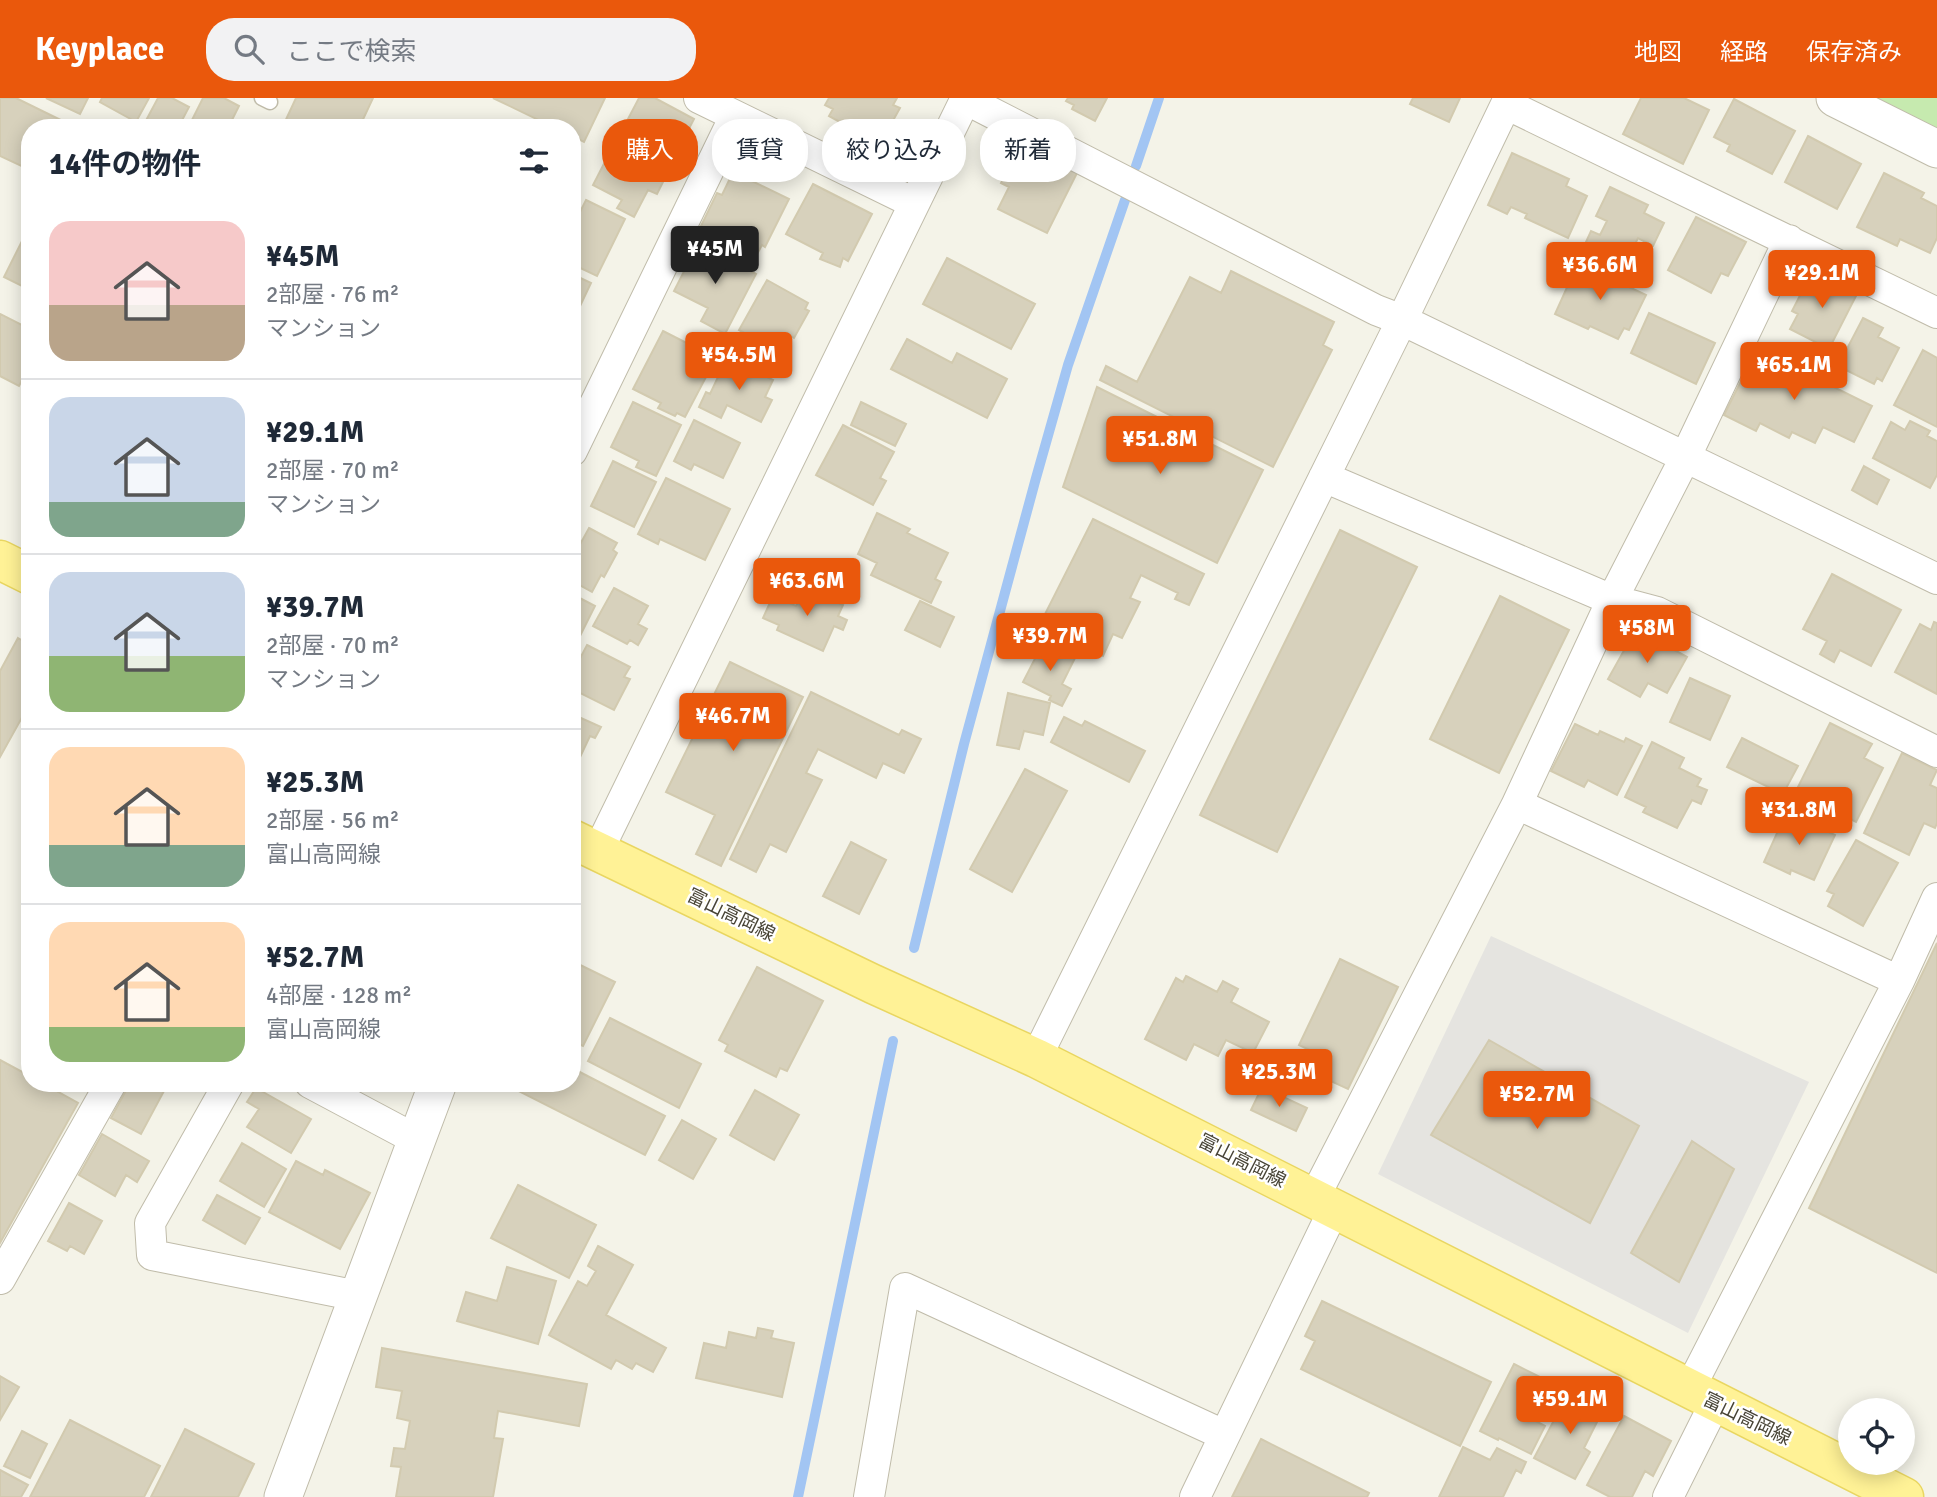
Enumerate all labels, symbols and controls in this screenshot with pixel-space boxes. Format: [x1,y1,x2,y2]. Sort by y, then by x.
search box [206,18,696,81]
text: Keyplace [35,29,164,70]
icon: search [230,30,268,68]
text: ここで検索 [286,36,416,68]
text: 地図 [1634,37,1682,67]
text: 経路 [1720,37,1768,67]
text: 保存済み [1806,37,1902,67]
chip: 購入 [602,119,698,182]
chip: 賃貸 [712,119,808,182]
chip: 絞り込み [822,119,966,182]
chip: 新着 [980,119,1076,182]
icon: filters [515,142,553,180]
text: 14件の物件 [49,146,201,183]
pin: ¥45M [674,226,756,286]
text: ¥45M [687,234,743,263]
text: ¥45M [266,238,340,275]
pin: ¥36.6M [1543,242,1657,302]
icon: home [105,249,189,333]
text: ¥36.6M [1562,250,1638,279]
pin: ¥29.1M [1765,250,1879,310]
text: ¥29.1M [1784,258,1860,287]
text: 2部屋 · 76 m² [266,280,399,309]
text: マンション [266,314,381,343]
pin: ¥54.5M [682,332,796,392]
text: ¥54.5M [701,340,777,369]
pin: ¥65.1M [1737,342,1851,402]
text: ¥65.1M [1756,350,1832,379]
text: ¥29.1M [266,414,364,451]
pin: ¥51.8M [1103,416,1217,476]
text: ¥51.8M [1122,424,1198,453]
icon: home [105,425,189,509]
text: 2部屋 · 70 m² [266,456,399,485]
text: マンション [266,490,381,519]
pin: ¥63.6M [750,559,864,618]
text: ¥63.6M [769,566,845,595]
text: ¥39.7M [266,589,364,626]
icon: home [105,600,189,684]
pin: ¥58M [1606,606,1688,665]
text: ¥58M [1619,613,1675,642]
pin: ¥39.7M [993,614,1107,673]
text: ¥39.7M [1012,621,1088,650]
text: 2部屋 · 70 m² [266,631,399,660]
text: マンション [266,665,381,694]
pin: ¥46.7M [676,694,790,753]
text: ¥46.7M [695,701,771,730]
text: ¥25.3M [266,764,364,801]
icon: home [105,775,189,859]
pin: ¥31.8M [1742,788,1856,847]
text: ¥31.8M [1761,795,1837,824]
text: 2部屋 · 56 m² [266,806,399,835]
text: 富山高岡線 [266,840,381,869]
street label: 富山高岡線 [683,883,779,947]
text: ¥52.7M [266,939,364,976]
icon: home [105,950,189,1034]
text: 4部屋 · 128 m² [266,981,412,1010]
text: 富山高岡線 [266,1015,381,1044]
pin: ¥25.3M [1222,1049,1336,1109]
text: ¥25.3M [1241,1057,1317,1086]
pin: ¥52.7M [1480,1072,1594,1131]
text: ¥52.7M [1499,1079,1575,1108]
street label: 富山高岡線 [1194,1129,1290,1193]
pin: ¥59.1M [1513,1376,1627,1436]
text: ¥59.1M [1532,1384,1608,1413]
street label: 富山高岡線 [1699,1387,1795,1451]
map controls [1838,1398,1915,1475]
button: locate [1838,1398,1915,1475]

